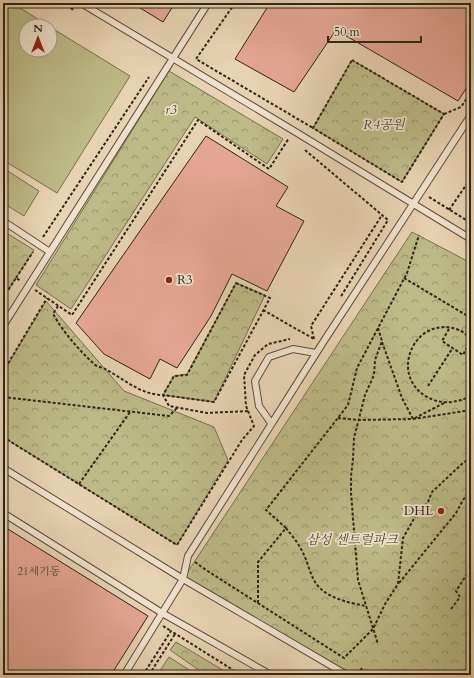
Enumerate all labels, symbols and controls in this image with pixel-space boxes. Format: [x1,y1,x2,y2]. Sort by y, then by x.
north arrow [18,18,58,58]
scale bar [328,18,421,44]
text: N [33,21,43,36]
text: 50 m [334,24,361,40]
park label: r3 [166,101,177,119]
park label: R4공원 [363,116,406,134]
place label: R3 [177,271,193,289]
marker: R3 [164,275,174,285]
place label: DHL [404,502,433,520]
marker: DHL [436,506,446,516]
park label: 삼성 센트럴파크 [306,531,398,549]
house number: 21세기동 [17,564,61,579]

